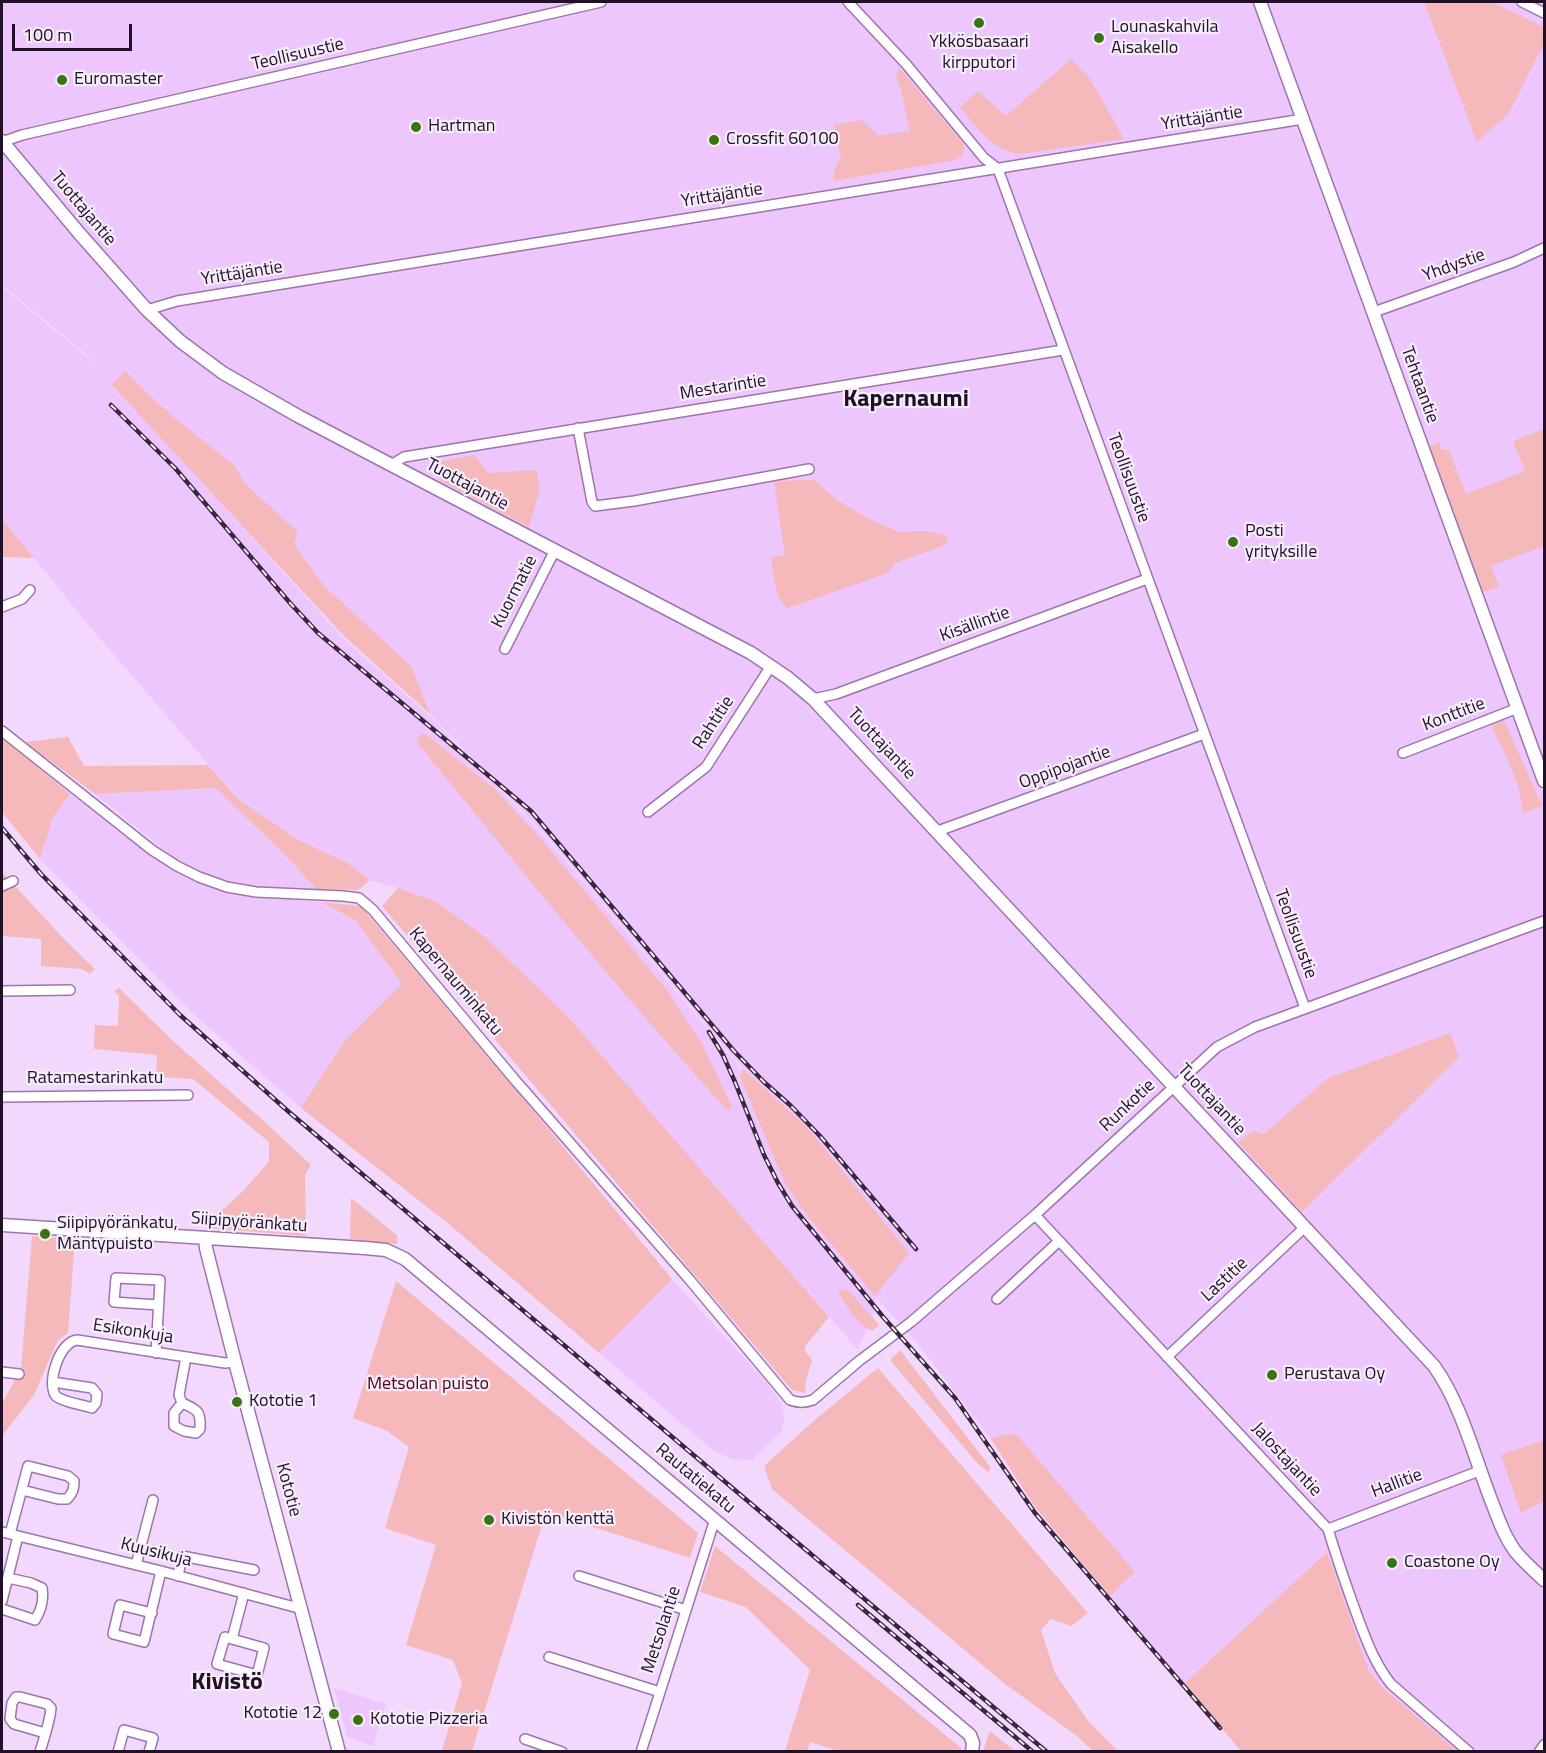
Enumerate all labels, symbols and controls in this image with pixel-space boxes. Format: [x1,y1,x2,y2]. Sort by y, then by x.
scale bar [15,12,135,50]
marker: Ykkösbasaari kirpputori [972,16,986,30]
place label: Lounaskahvila Aisakello [1111,17,1219,60]
text: 100 m [23,21,72,48]
marker: Lounaskahvila Aisakello [1092,31,1106,45]
place label: Ykkösbasaari kirpputori [929,32,1029,74]
street label: Teollisuustie [250,34,346,76]
place label: Euromaster [74,69,163,91]
marker: Euromaster [55,73,69,87]
street label: Yrittäjäntie [1160,102,1244,136]
place label: Hartman [428,116,495,138]
marker: Hartman [409,120,423,134]
place label: Crossfit 60100 [726,129,839,151]
marker: Crossfit 60100 [707,133,721,147]
street label: Tuottajantie [46,167,120,251]
street label: Yrittäjäntie [680,179,764,213]
street label: Yhdystie [1420,245,1488,287]
street label: Yrittäjäntie [200,257,284,291]
street label: Tehtaantie [1395,344,1443,426]
street label: Mestarintie [678,371,768,405]
district label: Kapernaumi [843,386,969,414]
street label: Teollisuustie [1102,430,1154,526]
street label: Tuottajantie [422,454,512,516]
place label: Posti yrityksille [1245,521,1317,564]
marker: Posti yrityksille [1226,535,1240,549]
street label: Kuormatie [488,552,542,632]
street label: Kisällintie [937,602,1013,648]
street label: Rahtitie [689,692,739,754]
street label: Konttitie [1420,693,1488,737]
street label: Tuottajantie [842,704,920,784]
street label: Oppipojantie [1016,741,1114,795]
street label: Teollisuustie [1269,886,1321,982]
street label: Kapernauminkatu [404,924,506,1040]
street label: Tuottajantie [1172,1060,1250,1140]
street label: Ratamestarinkatu [27,1068,163,1090]
street label: Runkotie [1096,1075,1160,1137]
street label: Siipipyöränkatu [190,1208,308,1238]
place label: Siipipyöränkatu, Mäntypuisto [57,1213,178,1256]
marker: Siipipyöränkatu, Mäntypuisto [38,1227,52,1241]
street label: Lastitie [1197,1253,1253,1307]
street label: Esikonkuja [91,1315,175,1349]
place label: Perustava Oy [1284,1364,1385,1386]
marker: Perustava Oy [1265,1368,1279,1382]
park label: Metsolan puisto [367,1374,489,1396]
place label: Kototie 1 [249,1391,318,1413]
marker: Kototie 1 [230,1395,244,1409]
street label: Jalostajantie [1246,1418,1326,1502]
street label: Rautatiekatu [651,1439,739,1519]
street label: Kototie [271,1461,305,1519]
street label: Hallitie [1368,1464,1426,1504]
place label: Kivistön kenttä [501,1509,614,1531]
marker: Kivistön kenttä [482,1513,496,1527]
street label: Kuusikuja [118,1534,194,1572]
place label: Coastone Oy [1404,1552,1500,1574]
marker: Coastone Oy [1385,1556,1399,1570]
street label: Metsolantie [638,1584,686,1676]
district label: Kivistö [191,1669,263,1697]
place label: Kototie 12 [243,1703,322,1725]
marker: Kototie 12 [327,1707,341,1721]
place label: Kototie Pizzeria [370,1709,488,1731]
marker: Kototie Pizzeria [351,1713,365,1727]

